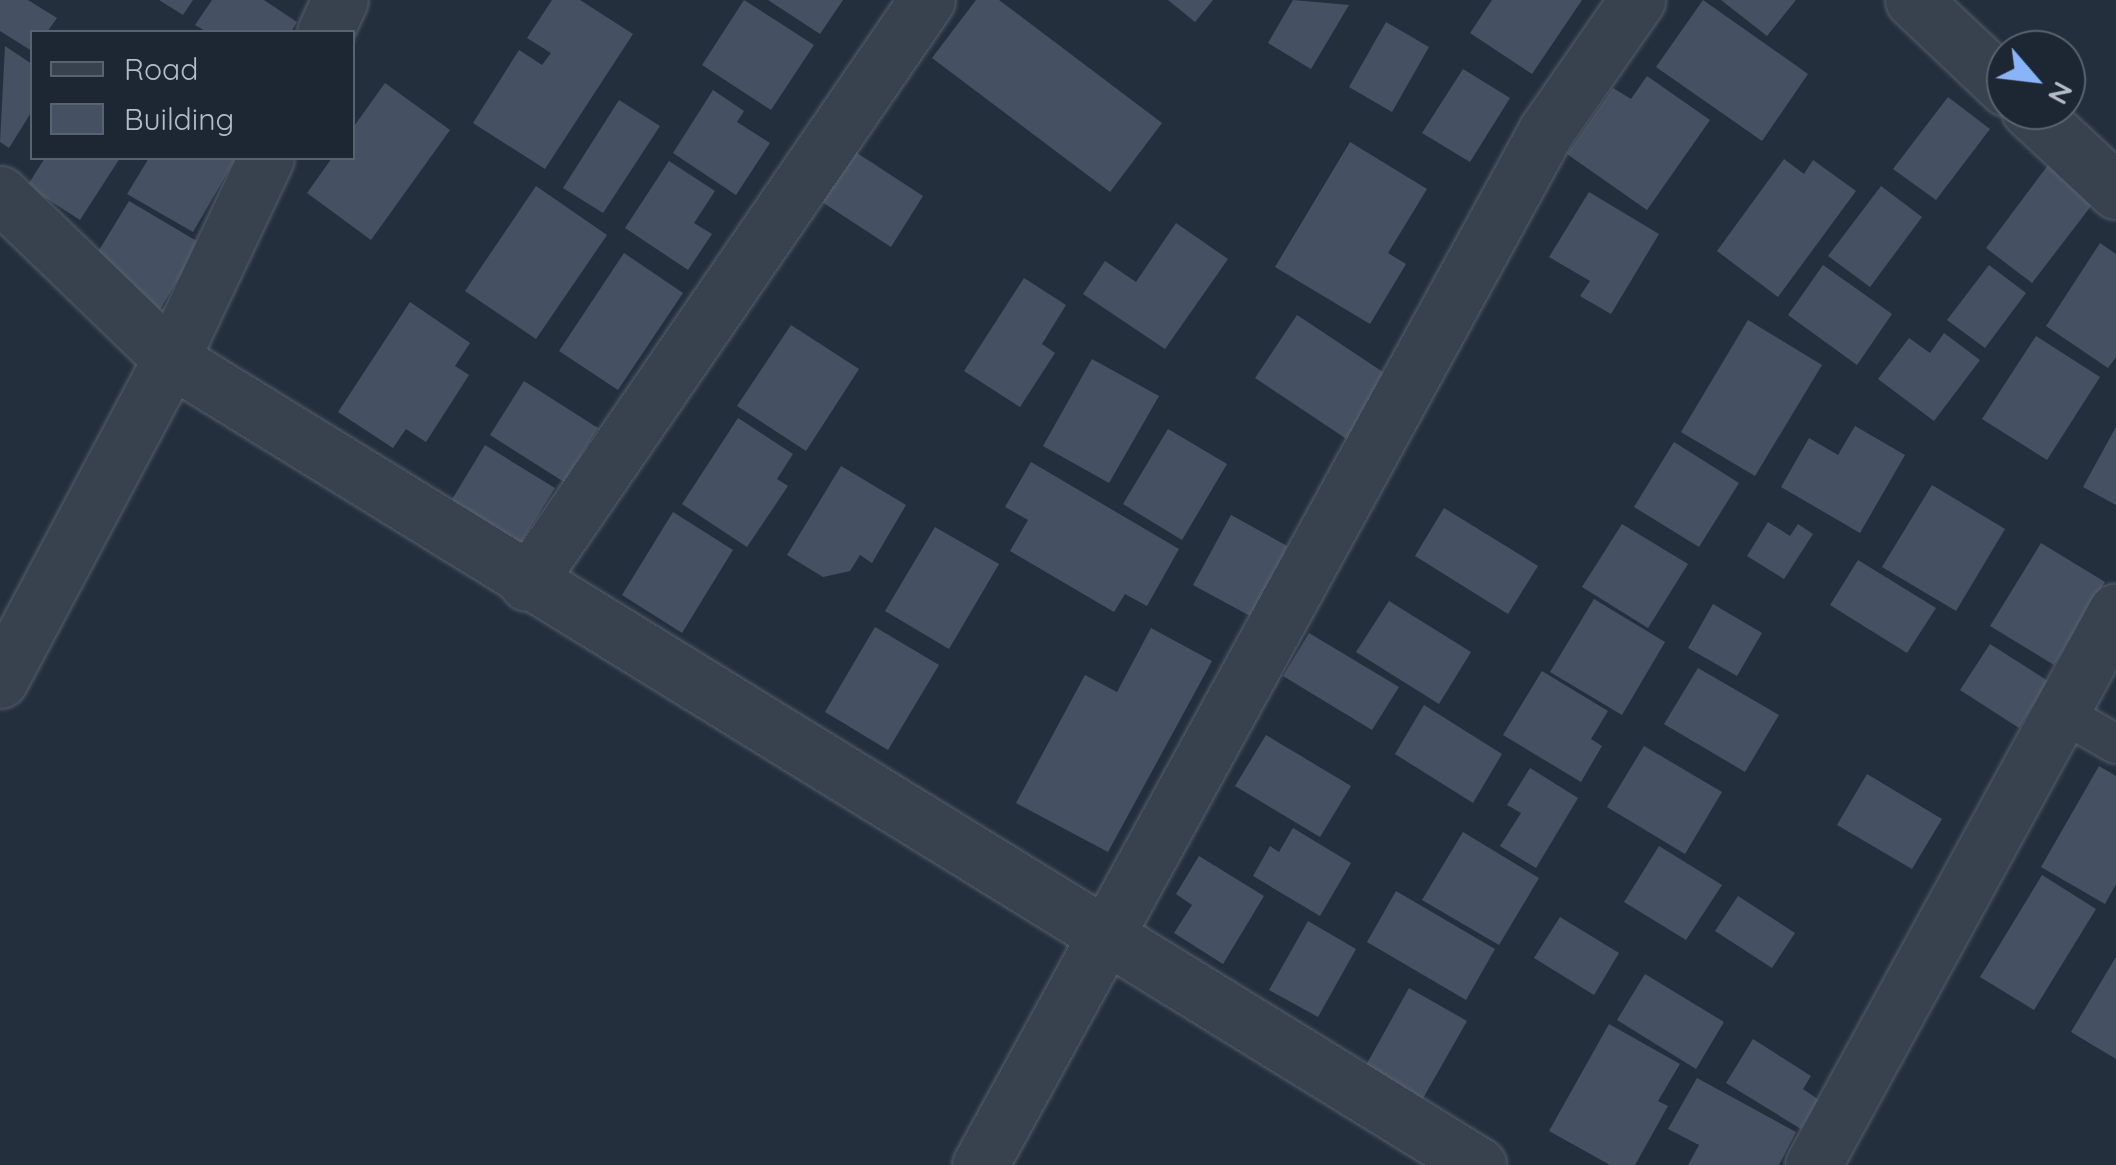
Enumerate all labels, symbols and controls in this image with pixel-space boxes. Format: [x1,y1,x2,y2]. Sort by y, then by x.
legend [30,30,355,160]
north arrow [1986,30,2086,130]
text: Road [124,50,198,88]
text: N [2041,76,2081,111]
text: Building [124,100,234,138]

